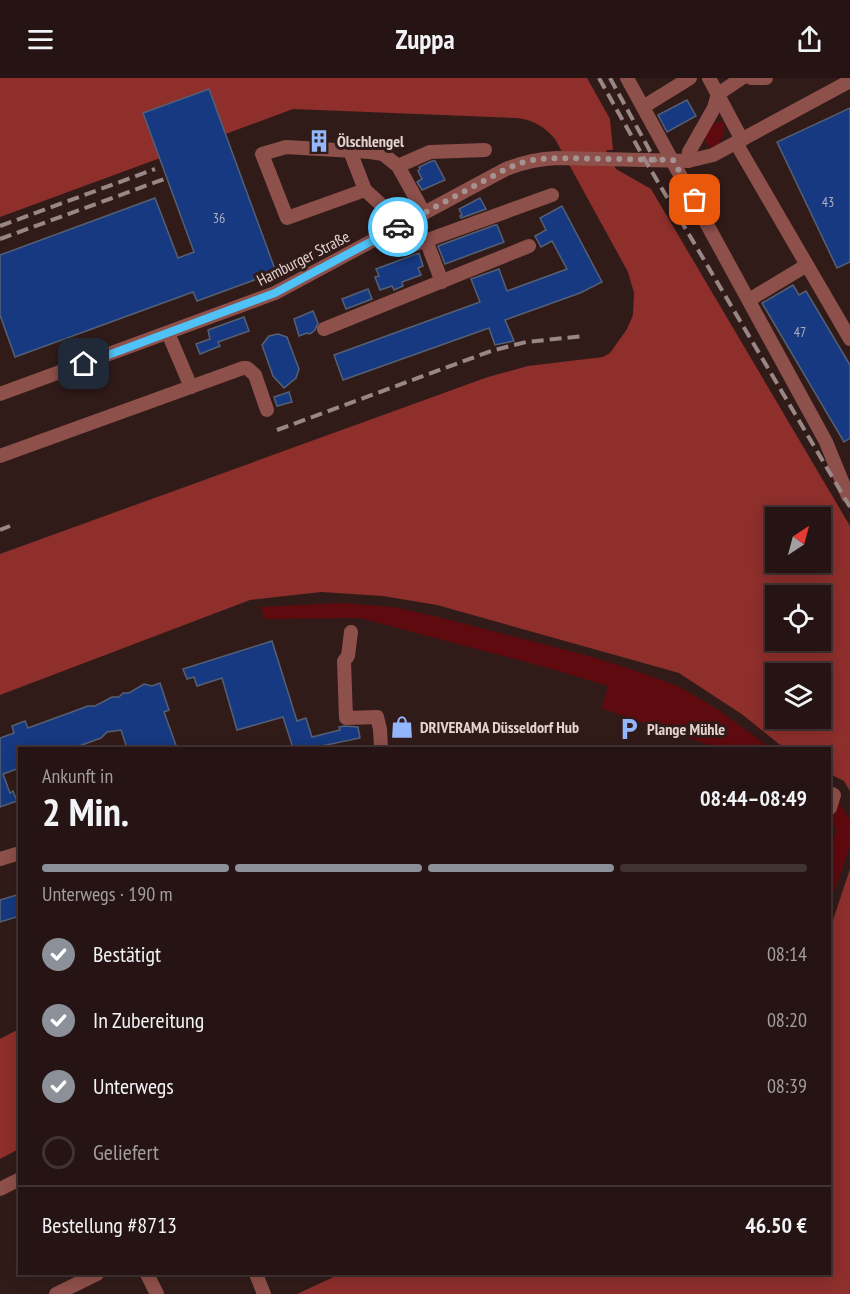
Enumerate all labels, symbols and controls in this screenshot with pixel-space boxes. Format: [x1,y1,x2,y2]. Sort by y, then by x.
text: Zuppa [395,22,455,56]
icon: menu [24,23,57,56]
icon: share [793,23,826,56]
building icon: Ölschlengel [306,128,332,154]
place label: Ölschlengel [337,131,404,151]
pin [669,174,720,225]
icon: bag [678,183,711,216]
house number: 43 [822,193,834,211]
courier [368,197,428,257]
house number: 36 [213,209,225,227]
icon: car [382,211,415,244]
street label: Hamburger Straße [253,226,353,290]
house number: 47 [794,323,806,341]
pin [58,338,109,389]
icon: home [67,347,100,380]
north arrow [765,507,831,573]
map controls [765,507,831,729]
button: locate [765,585,831,651]
button: layers [765,663,831,729]
shop icon: DRIVERAMA Düsseldorf Hub [389,714,415,740]
parking icon: Plange Mühle [616,716,642,742]
place label: DRIVERAMA Düsseldorf Hub [420,717,579,737]
place label: Plange Mühle [647,719,725,739]
text: Ankunft in [42,763,113,789]
text: 08:44–08:49 [700,784,807,812]
text: 2 Min. [42,786,129,837]
text: Unterwegs · 190 m [42,881,172,907]
icon: check [42,938,75,971]
text: Bestätigt [93,940,161,968]
text: 08:14 [767,941,807,967]
icon: check [42,1004,75,1037]
text: In Zubereitung [93,1006,204,1034]
text: 08:20 [767,1007,807,1033]
icon: check [42,1070,75,1103]
text: Unterwegs [93,1072,174,1100]
text: 08:39 [767,1073,807,1099]
text: Geliefert [93,1138,159,1166]
text: Bestellung #8713 [42,1211,177,1239]
text: 46.50 € [745,1211,807,1239]

